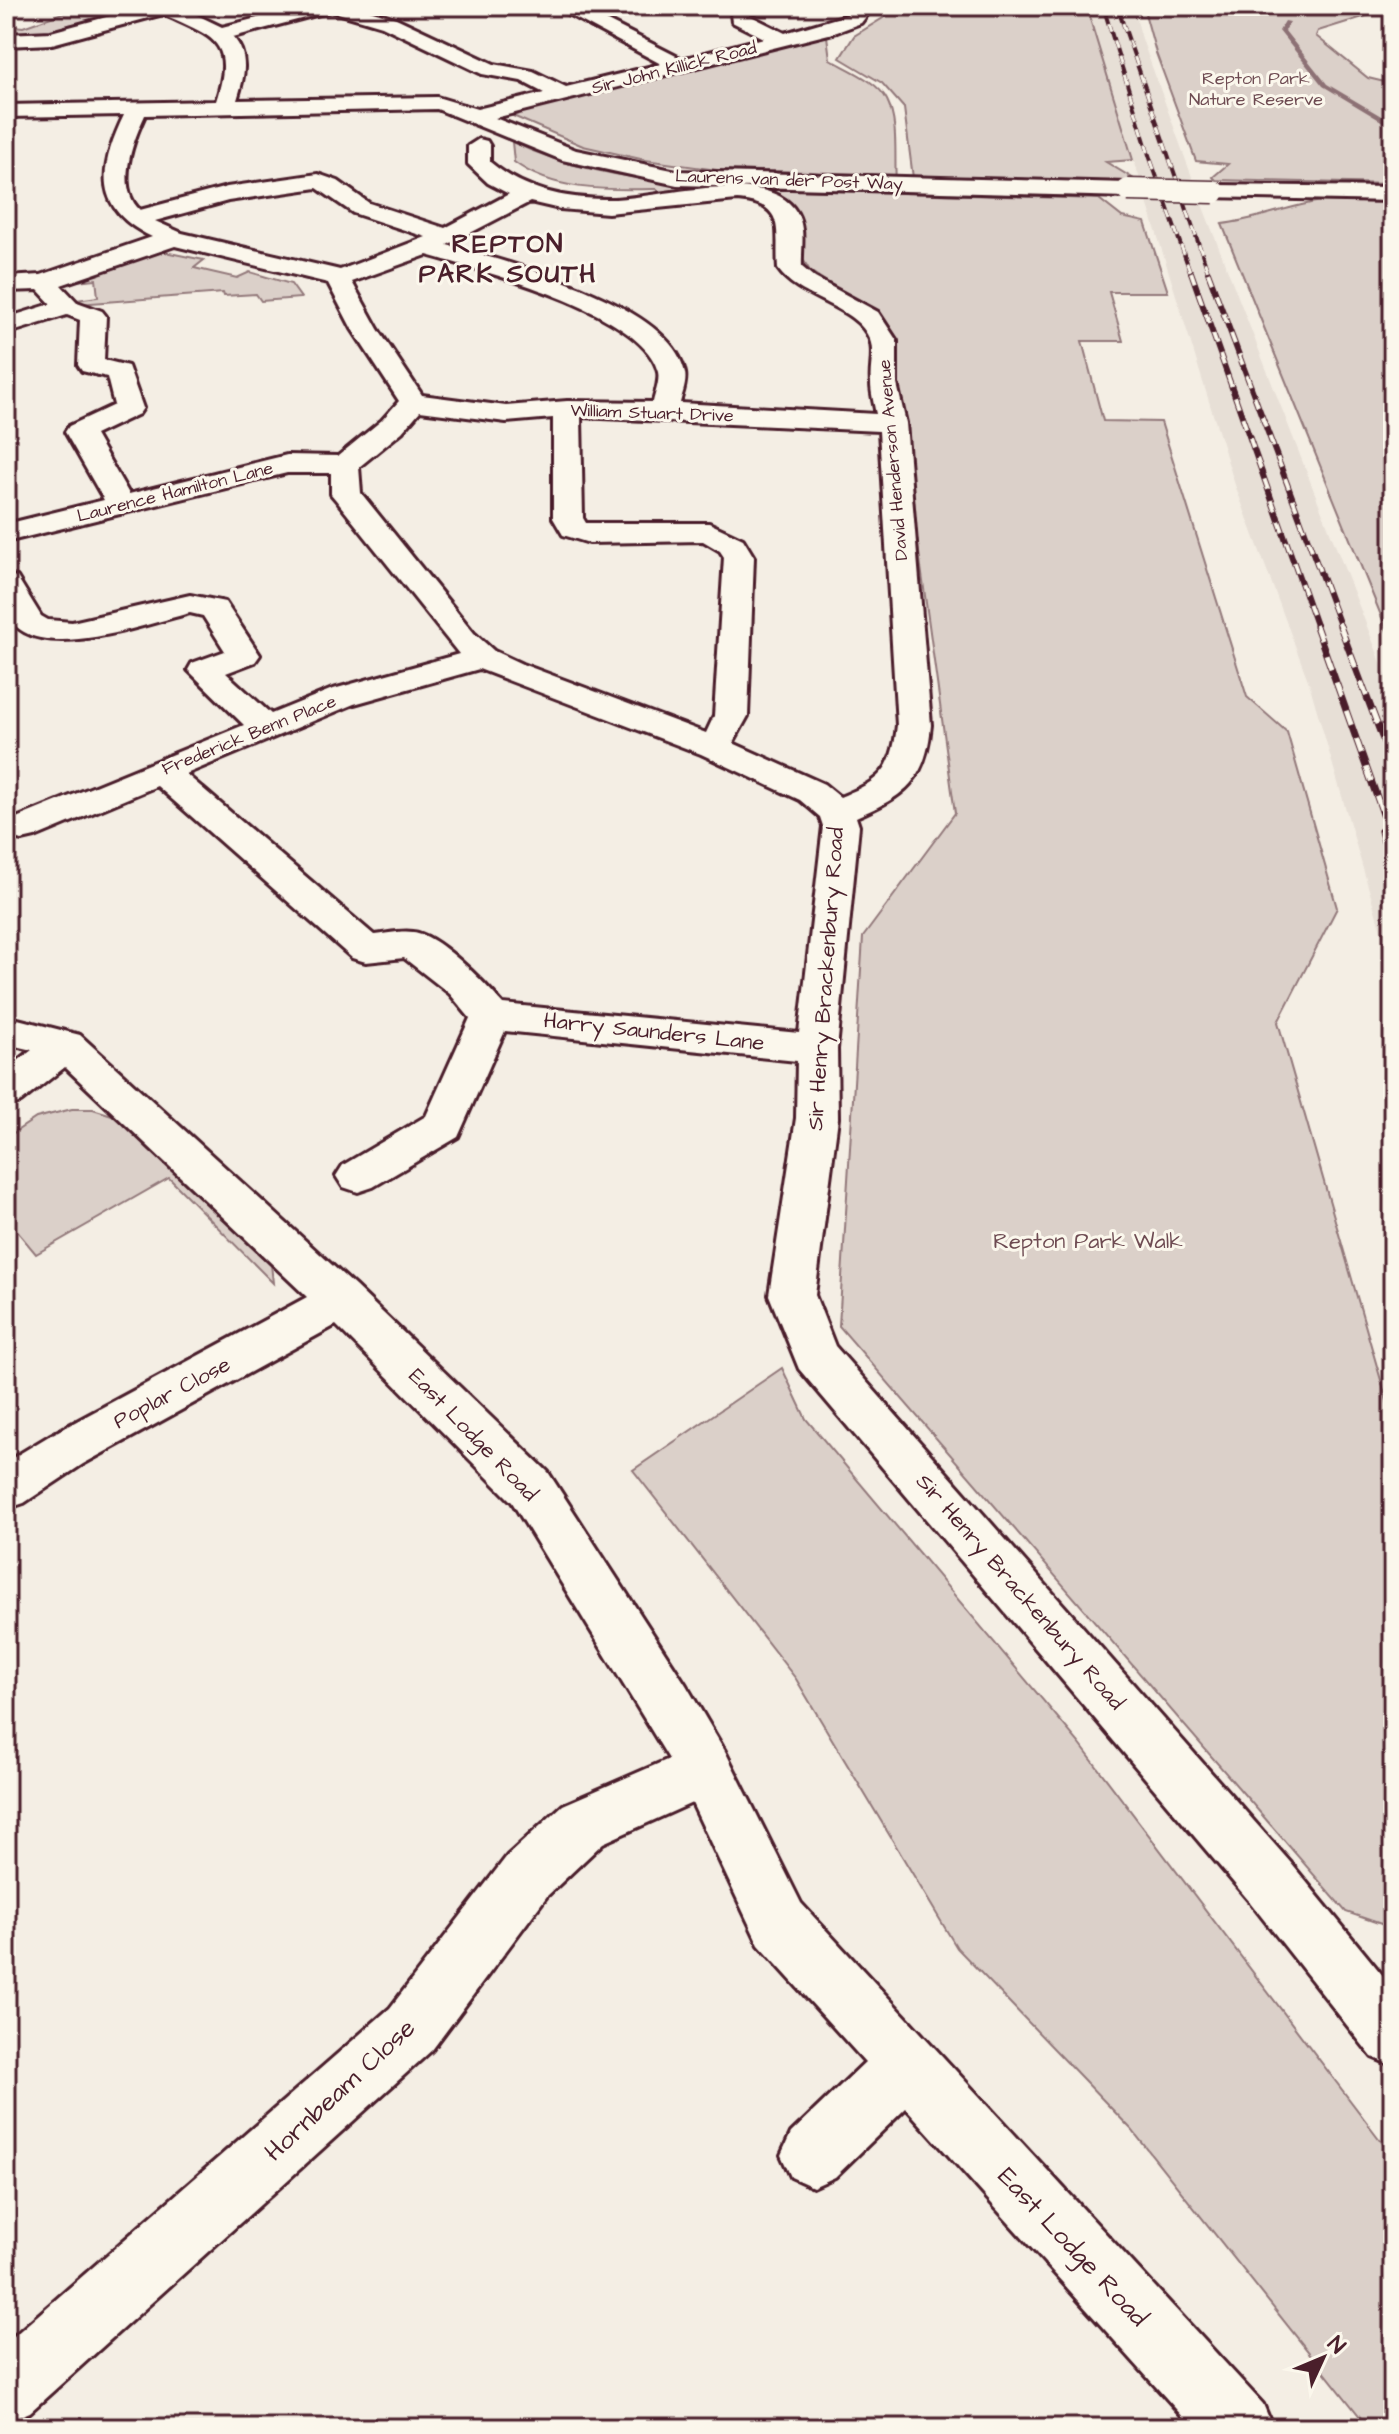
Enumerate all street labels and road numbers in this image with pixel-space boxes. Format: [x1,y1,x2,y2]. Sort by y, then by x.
street label: Sir John Killick Road [589,35,759,101]
street label: Laurens van der Post Way [675,164,903,197]
street label: David Henderson Avenue [872,358,914,562]
street label: William Stuart Drive [570,398,734,428]
street label: Laurence Hamilton Lane [74,455,276,528]
street label: Frederick Benn Place [158,689,340,781]
street label: Sir Henry Brackenbury Road [800,826,853,1132]
street label: Harry Saunders Lane [542,1005,766,1060]
street label: Poplar Close [108,1349,236,1437]
street label: East Lodge Road [401,1361,545,1509]
street label: Sir Henry Brackenbury Road [908,1467,1131,1718]
street label: Hornbeam Close [257,2011,423,2169]
street label: East Lodge Road [988,2159,1156,2336]

